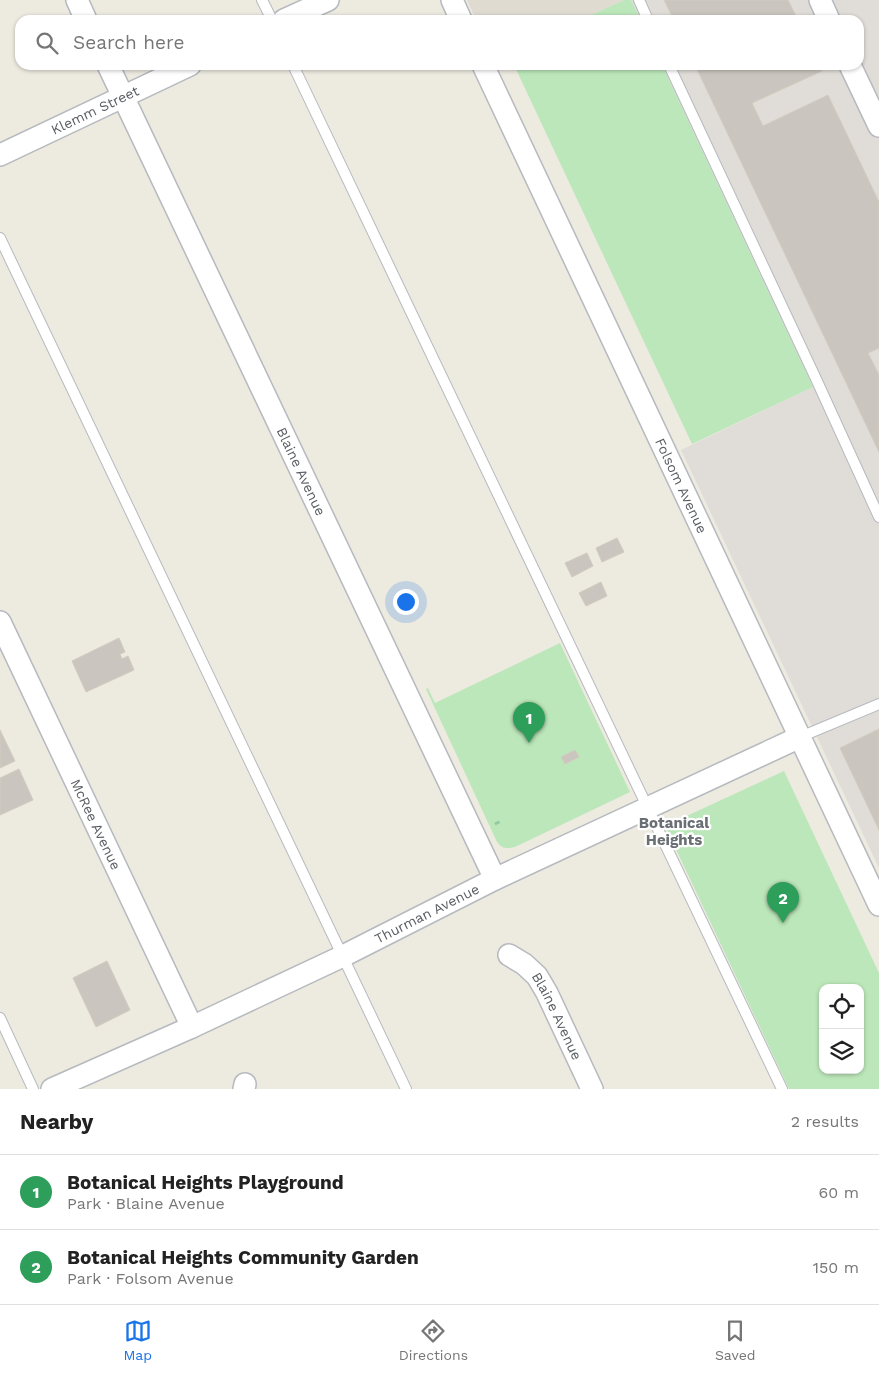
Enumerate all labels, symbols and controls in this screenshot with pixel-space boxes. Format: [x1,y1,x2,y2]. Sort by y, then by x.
search box [15,15,864,70]
icon: search [33,29,61,57]
text: Search here [73,31,184,54]
street label: Klemm Street [48,82,141,138]
street label: Blaine Avenue [273,425,329,518]
street label: Folsom Avenue [652,435,711,536]
your location [393,589,419,615]
pin: 1 [513,702,545,743]
street label: McRee Avenue [68,776,124,872]
district label: Botanical Heights [639,814,709,849]
street label: Thurman Avenue [372,880,482,947]
pin: 2 [767,882,799,923]
street label: Blaine Avenue [529,969,585,1062]
map controls [819,984,864,1074]
button: locate [819,984,864,1029]
button: layers [819,1029,864,1074]
text: Nearby [20,1109,93,1134]
text: 2 results [791,1112,859,1131]
text: Botanical Heights Playground [67,1171,344,1194]
text: 1 [33,1183,39,1202]
text: 60 m [819,1183,859,1202]
text: Park · Blaine Avenue [67,1194,225,1213]
text: Botanical Heights Community Garden [67,1246,419,1269]
text: 2 [31,1258,41,1277]
text: 150 m [813,1258,859,1277]
text: Park · Folsom Avenue [67,1269,234,1288]
tab: Map [123,1317,152,1363]
tab: Directions [399,1317,468,1363]
tab: Saved [715,1317,756,1363]

